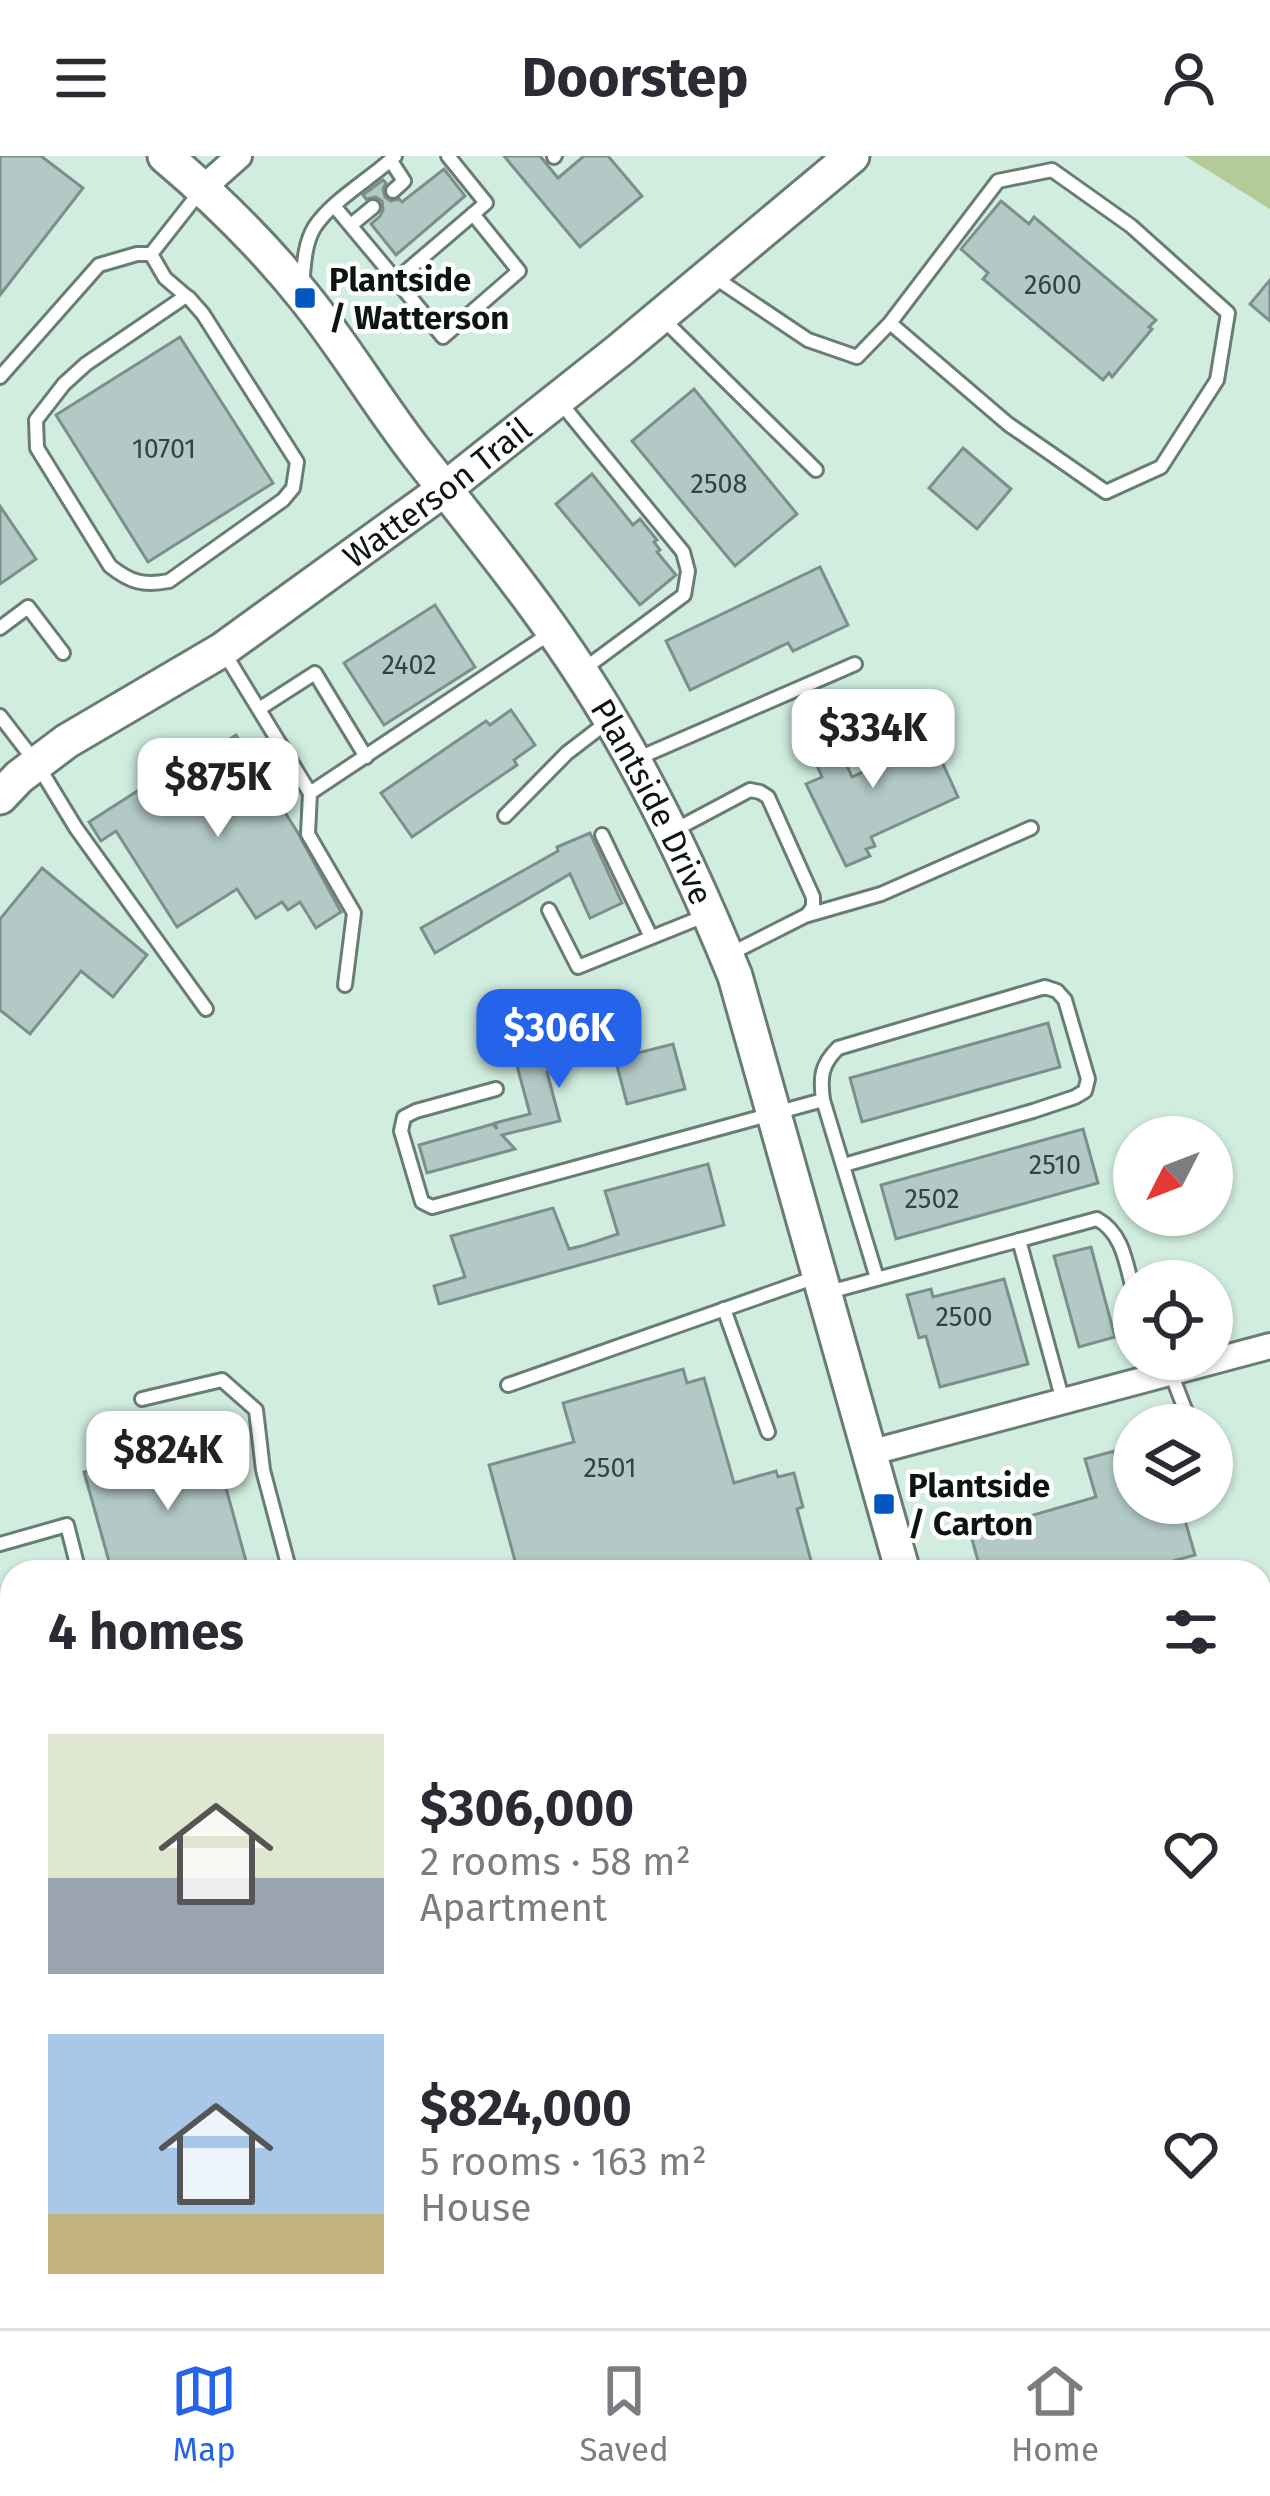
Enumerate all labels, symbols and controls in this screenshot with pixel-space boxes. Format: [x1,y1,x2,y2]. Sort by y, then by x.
icon: menu [48,45,114,111]
icon: person [1156,45,1222,111]
text: Doorstep [521,46,749,110]
place label: Plantside / Watterson [329,260,509,338]
house number: 2600 [1024,269,1082,301]
marker: Plantside / Watterson [292,285,318,311]
street label: Watterson Trail [336,409,540,577]
house number: 10701 [132,433,196,465]
house number: 2508 [691,468,747,500]
house number: 2402 [381,649,437,681]
pin: $334K [789,689,957,791]
street label: Plantside Drive [582,692,721,911]
text: $334K [819,705,927,751]
pin: $875K [134,738,302,840]
text: $875K [165,754,271,800]
pin: $306K [475,989,643,1091]
text: $306K [503,1005,615,1051]
north arrow [1113,1116,1233,1236]
map controls [1113,1116,1233,1524]
house number: 2510 [1029,1149,1081,1181]
house number: 2502 [905,1183,960,1215]
button: locate [1113,1260,1233,1380]
house number: 2500 [935,1301,993,1333]
button: layers [1113,1404,1233,1524]
pin: $824K [84,1411,252,1513]
text: $824K [113,1427,223,1473]
house number: 2501 [584,1452,636,1484]
place label: Plantside / Carton [908,1466,1050,1544]
marker: Plantside / Carton [871,1491,897,1517]
icon: filters [1158,1599,1224,1665]
text: 4 homes [48,1601,244,1663]
text: $306,000 [420,1777,634,1839]
icon: home [144,1782,288,1926]
icon: heart [1158,1821,1224,1887]
text: 2 rooms · 58 m² [420,1839,691,1885]
text: Apartment [420,1885,607,1931]
text: $824,000 [420,2077,632,2139]
icon: home [144,2082,288,2226]
icon: heart [1158,2121,1224,2187]
text: 5 rooms · 163 m² [420,2139,707,2185]
text: House [420,2185,531,2231]
tab: Map [171,2358,237,2470]
tab: Saved [579,2358,669,2470]
tab: Home [1011,2358,1099,2470]

